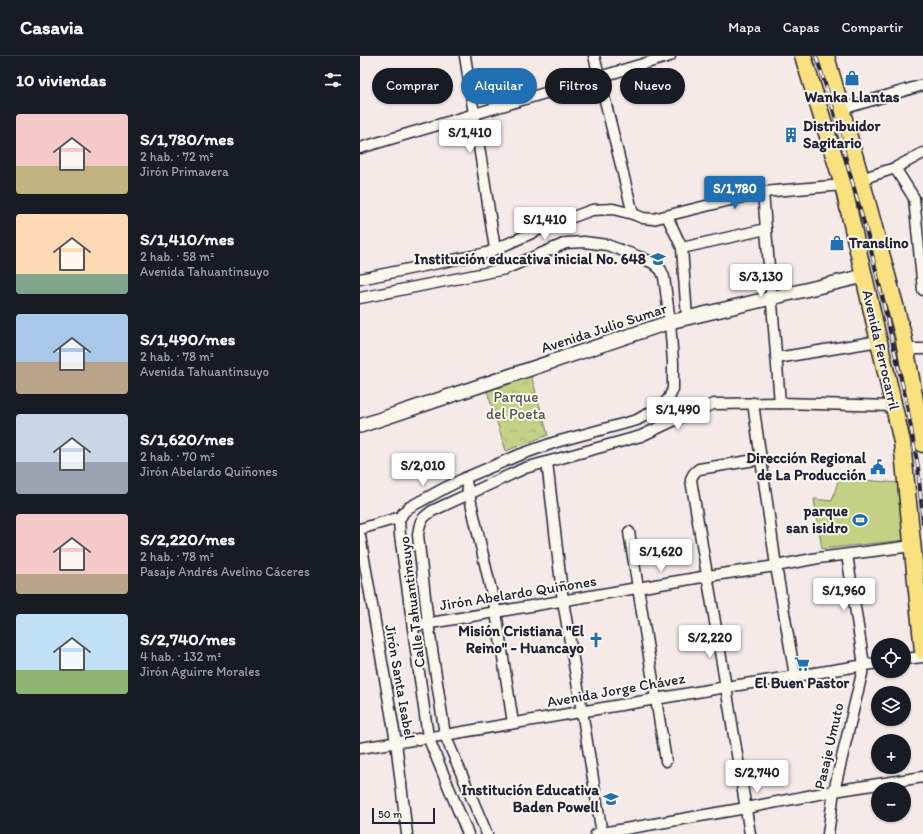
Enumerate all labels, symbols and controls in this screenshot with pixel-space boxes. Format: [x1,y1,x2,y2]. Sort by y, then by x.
text: Casavia [20,16,83,39]
text: Mapa [728,19,761,36]
text: Capas [783,19,820,36]
text: Compartir [842,19,903,36]
chip: Comprar [372,68,453,104]
chip: Alquilar [461,68,537,104]
chip: Filtros [545,68,612,104]
chip: Nuevo [620,68,685,104]
icon: filters [322,69,344,91]
shop icon: Wanka Llantas [843,69,861,87]
text: 10 viviendas [16,70,106,90]
place label: Wanka Llantas [804,88,900,106]
place label: Distribuidor Sagitario [803,117,881,153]
pin: S/1,410 [433,120,507,154]
text: S/1,410 [448,125,492,140]
building icon: Distribuidor Sagitario [782,126,800,144]
text: S/1,780/mes [140,129,234,149]
icon: home [48,130,96,178]
text: 2 hab. · 72 m² [140,149,214,164]
text: Jirón Primavera [140,164,229,179]
pin: S/1,780 [698,176,772,210]
text: S/1,780 [713,181,757,196]
pin: S/1,410 [508,207,582,241]
text: S/1,410 [523,212,567,227]
text: S/1,410/mes [140,229,234,249]
icon: home [48,230,96,278]
shop icon: Translino [828,234,846,252]
place label: Translino [848,234,909,252]
text: 2 hab. · 58 m² [140,249,214,264]
place label: Institución educativa inicial No. 648 [414,250,647,268]
school or university icon: Institución educativa inicial No. 648 [649,250,667,268]
text: Avenida Tahuantinsuyo [140,264,269,279]
pin: S/3,130 [724,264,798,298]
text: S/3,130 [739,269,783,284]
street label: Avenida Ferrocarril [858,288,904,413]
street label: Avenida Julio Sumar [539,299,669,357]
text: S/1,490/mes [140,329,235,349]
icon: home [48,330,96,378]
text: 2 hab. · 78 m² [140,349,214,364]
text: Avenida Tahuantinsuyo [140,364,269,379]
park label: Parque del Poeta [486,388,546,423]
pin: S/1,490 [641,397,715,431]
text: S/1,490 [656,402,700,417]
text: S/1,620/mes [140,429,234,449]
icon: home [48,430,96,478]
text: 2 hab. · 70 m² [140,449,215,464]
place label: Dirección Regional de La Producción [746,449,867,484]
pin: S/2,010 [386,453,460,487]
text: S/2,010 [401,458,445,473]
public building icon: Dirección Regional de La Producción [869,458,887,476]
text: Jirón Abelardo Quiñones [140,464,278,479]
place label: parque san isidro [786,502,848,537]
sports icon: parque san isidro [851,511,869,529]
text: S/2,220/mes [140,529,235,549]
icon: home [48,530,96,578]
street label: Calle Tahuantinsuyo [395,535,429,669]
pin: S/1,620 [624,539,698,573]
text: S/1,620 [639,544,683,559]
text: 2 hab. · 78 m² [140,549,214,564]
text: Pasaje Andrés Avelino Cáceres [140,564,310,579]
street label: Jirón Abelardo Quiñones [438,572,598,614]
pin: S/1,960 [807,578,881,612]
text: S/1,960 [822,583,866,598]
place label: Misión Cristiana "El Reino" - Huancayo [458,622,585,658]
street label: Jirón Santa Isabel [381,623,419,742]
pin: S/2,220 [673,625,747,659]
text: S/2,740/mes [140,629,236,649]
icon: home [48,630,96,678]
text: S/2,220 [688,630,732,645]
church icon: Misión Cristiana "El Reino" - Huancayo [587,631,605,649]
map controls [871,638,911,822]
button: locate [871,638,911,678]
text: 4 hab. · 132 m² [140,649,221,664]
supermarket icon: El Buen Pastor [793,655,811,673]
text: Jirón Aguirre Morales [140,664,260,679]
street label: Avenida Jorge Chávez [546,669,687,711]
place label: El Buen Pastor [755,674,850,692]
button: layers [871,686,911,726]
street label: Pasaje Umuto [810,701,848,791]
button: + [871,734,911,774]
pin: S/2,740 [720,760,794,794]
text: S/2,740 [735,765,779,780]
place label: Institución Educativa Baden Powell [462,781,600,816]
button: − [871,782,911,822]
school or university icon: Institución Educativa Baden Powell [602,790,620,808]
scale bar [372,806,435,825]
text: 50 m [378,808,402,821]

